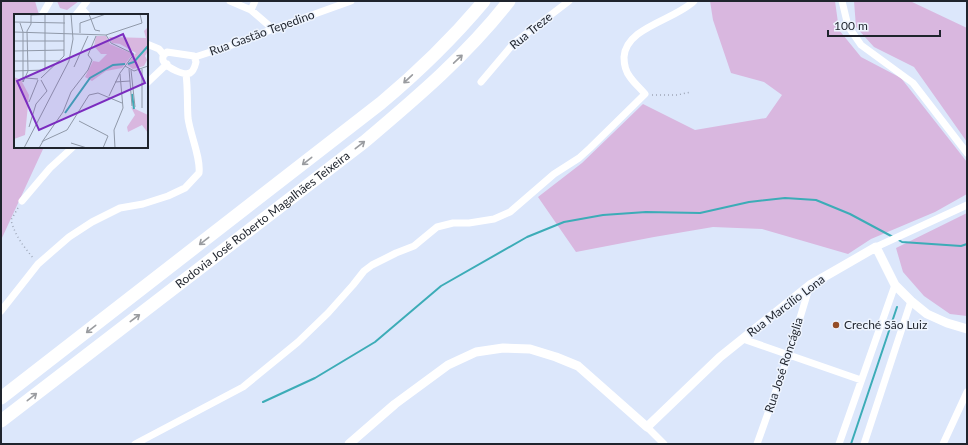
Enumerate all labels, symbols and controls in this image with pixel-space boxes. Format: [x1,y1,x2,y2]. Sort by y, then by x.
street label: Rua Gastão Tepedino [207,6,317,59]
street label: Rua Treze [506,9,555,52]
scale bar [828,12,940,38]
inset map [14,14,148,148]
text: 100 m [834,18,868,33]
one-way arrow [453,54,463,64]
one-way arrow [403,74,413,84]
one-way arrow [355,140,366,149]
street label: Rodovia José Roberto Magalhães Teixeira [172,148,353,291]
one-way arrow [302,157,313,165]
one-way arrow [199,236,210,245]
street label: Rua Marcílio Lona [744,271,828,340]
one-way arrow [129,313,140,322]
street label: Rua José Roncáglia [761,315,806,414]
place label: Creché São Luiz [844,317,928,332]
marker: Creché São Luiz [831,320,841,330]
one-way arrow [86,325,97,334]
one-way arrow [26,392,37,401]

